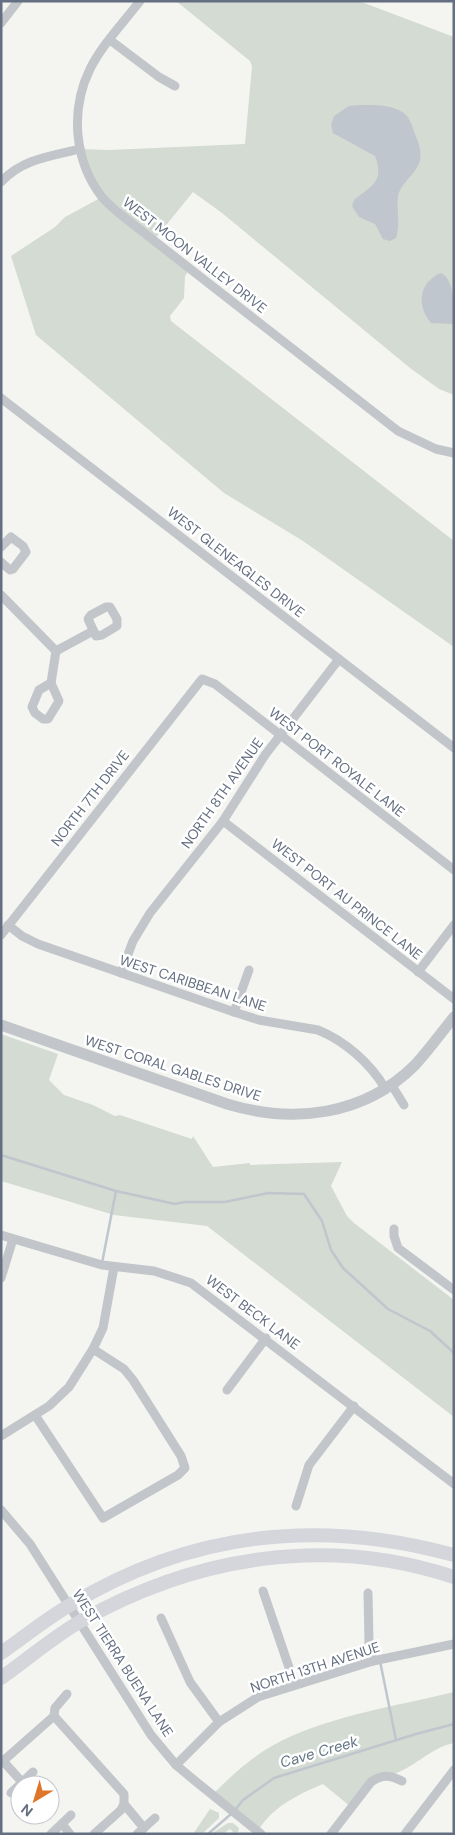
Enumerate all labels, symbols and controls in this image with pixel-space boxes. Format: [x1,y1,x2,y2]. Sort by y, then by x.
street label: WEST MOON VALLEY DRIVE [119,193,271,317]
street label: WEST GLENEAGLES DRIVE [164,503,308,621]
street label: WEST PORT ROYALE LANE [265,703,409,821]
street label: NORTH 8TH AVENUE [177,734,267,852]
street label: NORTH 7TH DRIVE [47,746,133,850]
street label: WEST PORT AU PRINCE LANE [268,834,426,964]
street label: WEST CARIBBEAN LANE [117,951,269,1015]
street label: WEST CORAL GABLES DRIVE [82,1031,264,1105]
street label: WEST BECK LANE [202,1271,304,1353]
street label: WEST TIERRA BUENA LANE [69,1586,177,1740]
street label: NORTH 13TH AVENUE [248,1638,382,1696]
water label: Cave Creek [278,1731,361,1773]
north arrow [10,1775,60,1825]
text: N [17,1800,37,1820]

